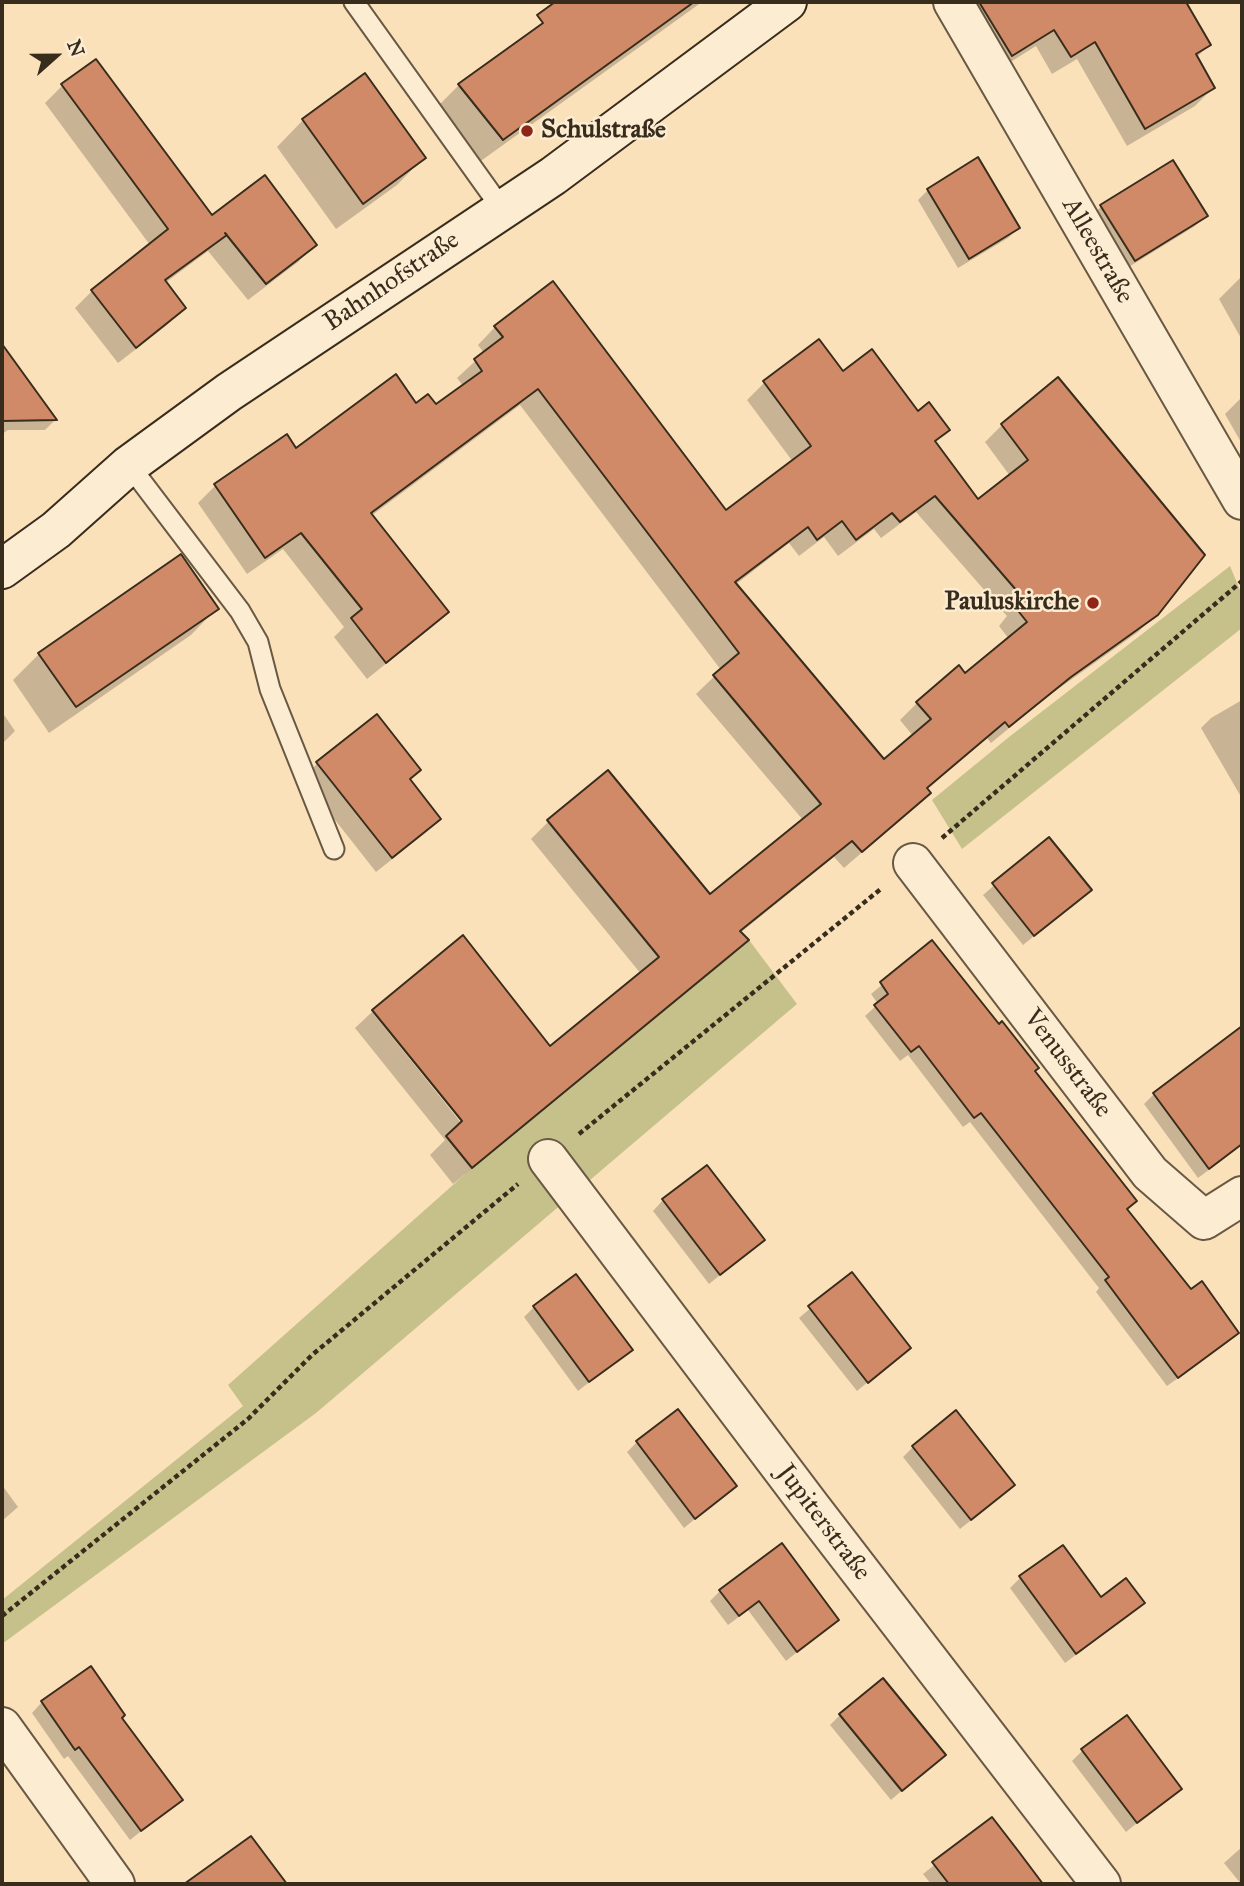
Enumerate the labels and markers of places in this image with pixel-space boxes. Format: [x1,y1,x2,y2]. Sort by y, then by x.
place label: Schulstraße [541,115,666,147]
marker: Schulstraße [519,123,535,139]
place label: Pauluskirche [945,587,1079,619]
marker: Pauluskirche [1085,595,1101,611]

